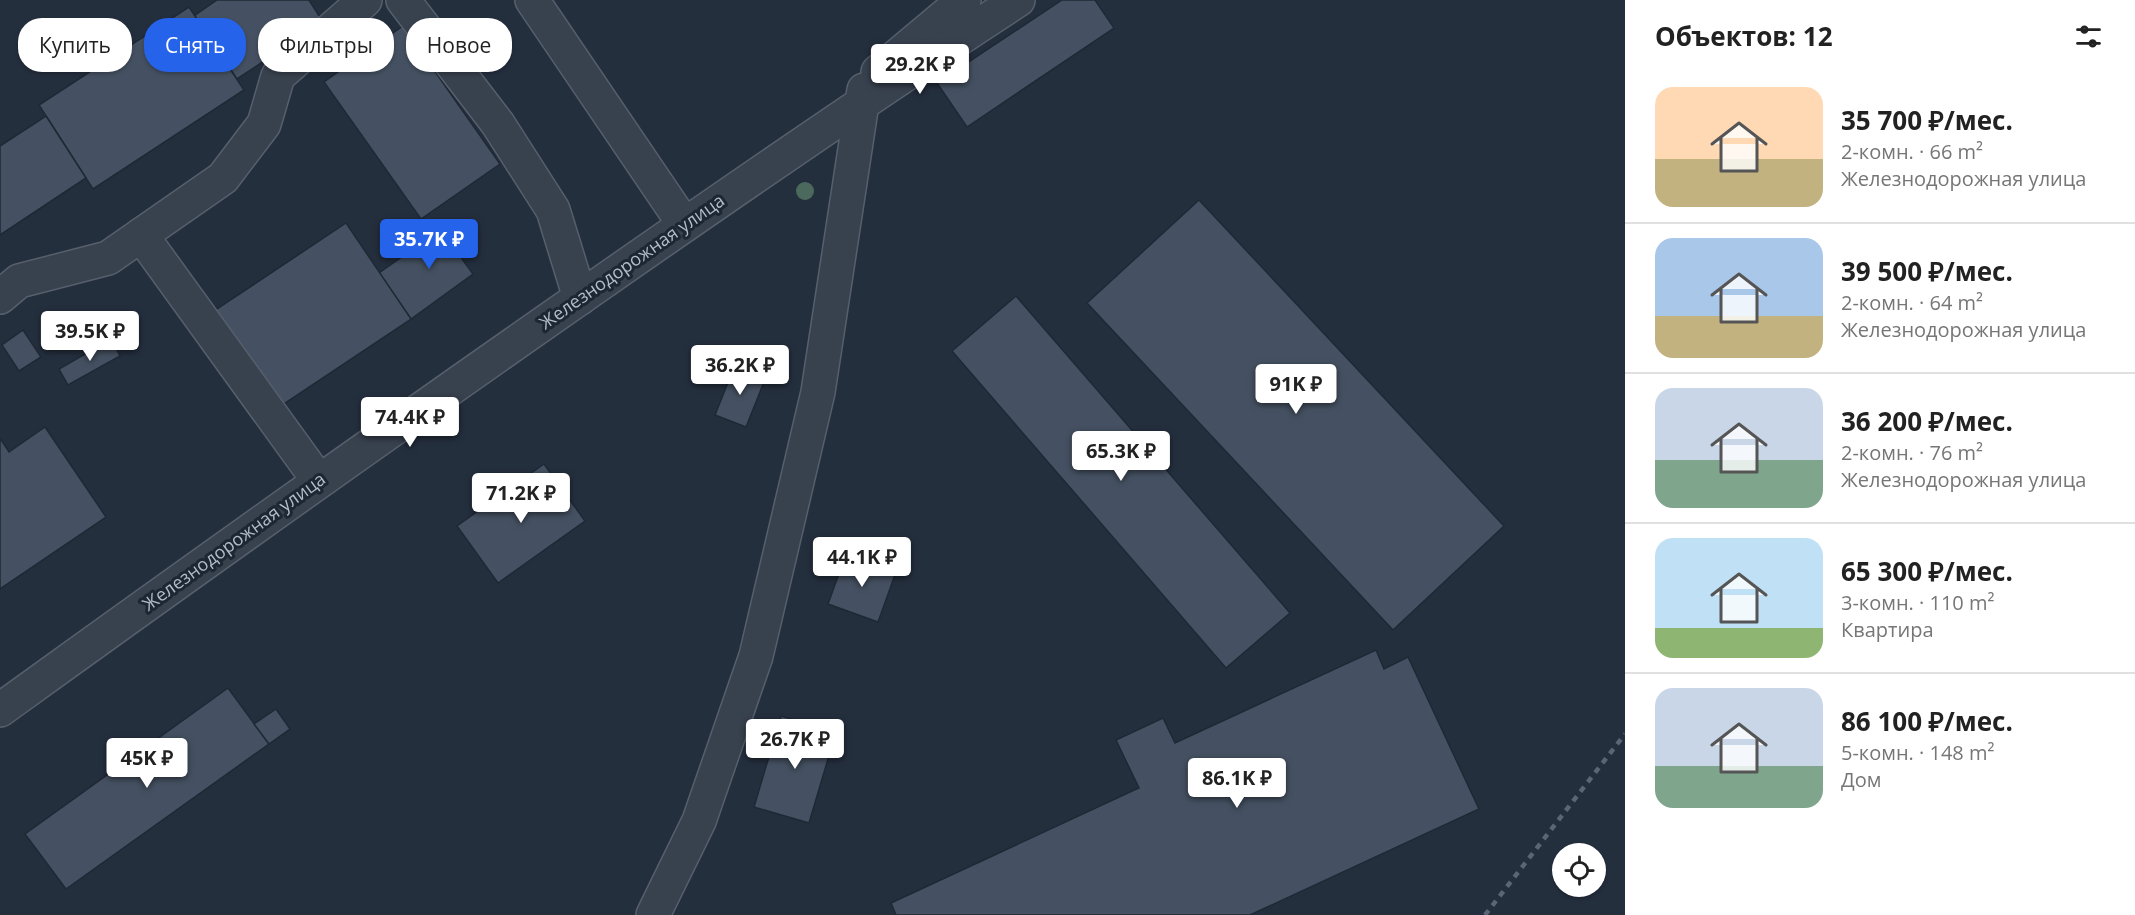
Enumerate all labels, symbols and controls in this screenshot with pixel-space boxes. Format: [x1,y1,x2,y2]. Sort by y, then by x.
chip: Купить [18,18,132,72]
chip: Снять [144,18,246,72]
chip: Фильтры [258,18,394,72]
chip: Новое [406,18,512,72]
text: Объектов: 12 [1655,18,1833,54]
icon: filters [2072,20,2105,53]
pin: 29.2K ₽ [865,44,975,95]
text: 29.2K ₽ [885,50,955,77]
text: 35 700 ₽/мес. [1841,102,2013,138]
icon: home [1703,111,1775,183]
text: 2-комн. · 66 m² [1841,138,1983,165]
text: Железнодорожная улица [1841,165,2086,192]
street label: Железнодорожная улица [534,188,729,334]
pin: 35.7K ₽ [374,219,484,270]
text: 35.7K ₽ [394,225,464,252]
text: 39 500 ₽/мес. [1841,253,2013,289]
icon: home [1703,262,1775,334]
text: 2-комн. · 64 m² [1841,289,1983,316]
pin: 39.5K ₽ [35,311,145,362]
text: Железнодорожная улица [1841,316,2086,343]
text: 39.5K ₽ [55,317,125,344]
pin: 36.2K ₽ [685,345,795,396]
text: 36.2K ₽ [705,351,775,378]
pin: 91K ₽ [1254,364,1338,415]
text: 91K ₽ [1270,370,1323,397]
pin: 74.4K ₽ [355,397,465,448]
text: 74.4K ₽ [375,403,445,430]
text: 36 200 ₽/мес. [1841,403,2013,439]
icon: home [1703,412,1775,484]
pin: 65.3K ₽ [1066,431,1176,482]
text: 65.3K ₽ [1086,437,1156,464]
text: 2-комн. · 76 m² [1841,439,1983,466]
text: Железнодорожная улица [1841,466,2086,493]
street label: Железнодорожная улица [137,467,330,616]
pin: 71.2K ₽ [466,473,576,524]
text: 71.2K ₽ [486,479,556,506]
pin: 44.1K ₽ [807,537,917,588]
text: 44.1K ₽ [827,543,897,570]
text: 65 300 ₽/мес. [1841,553,2013,589]
icon: home [1703,562,1775,634]
text: 3-комн. · 110 m² [1841,589,1994,616]
text: Квартира [1841,616,1934,643]
text: 86 100 ₽/мес. [1841,703,2013,739]
icon: home [1703,712,1775,784]
pin: 26.7K ₽ [740,719,850,770]
text: 26.7K ₽ [760,725,830,752]
pin: 45K ₽ [105,738,189,789]
text: 5-комн. · 148 m² [1841,739,1994,766]
text: 45K ₽ [121,744,174,771]
pin: 86.1K ₽ [1182,758,1292,809]
text: 86.1K ₽ [1202,764,1272,791]
text: Дом [1841,766,1881,793]
map controls [1552,843,1606,897]
button: locate [1552,843,1606,897]

